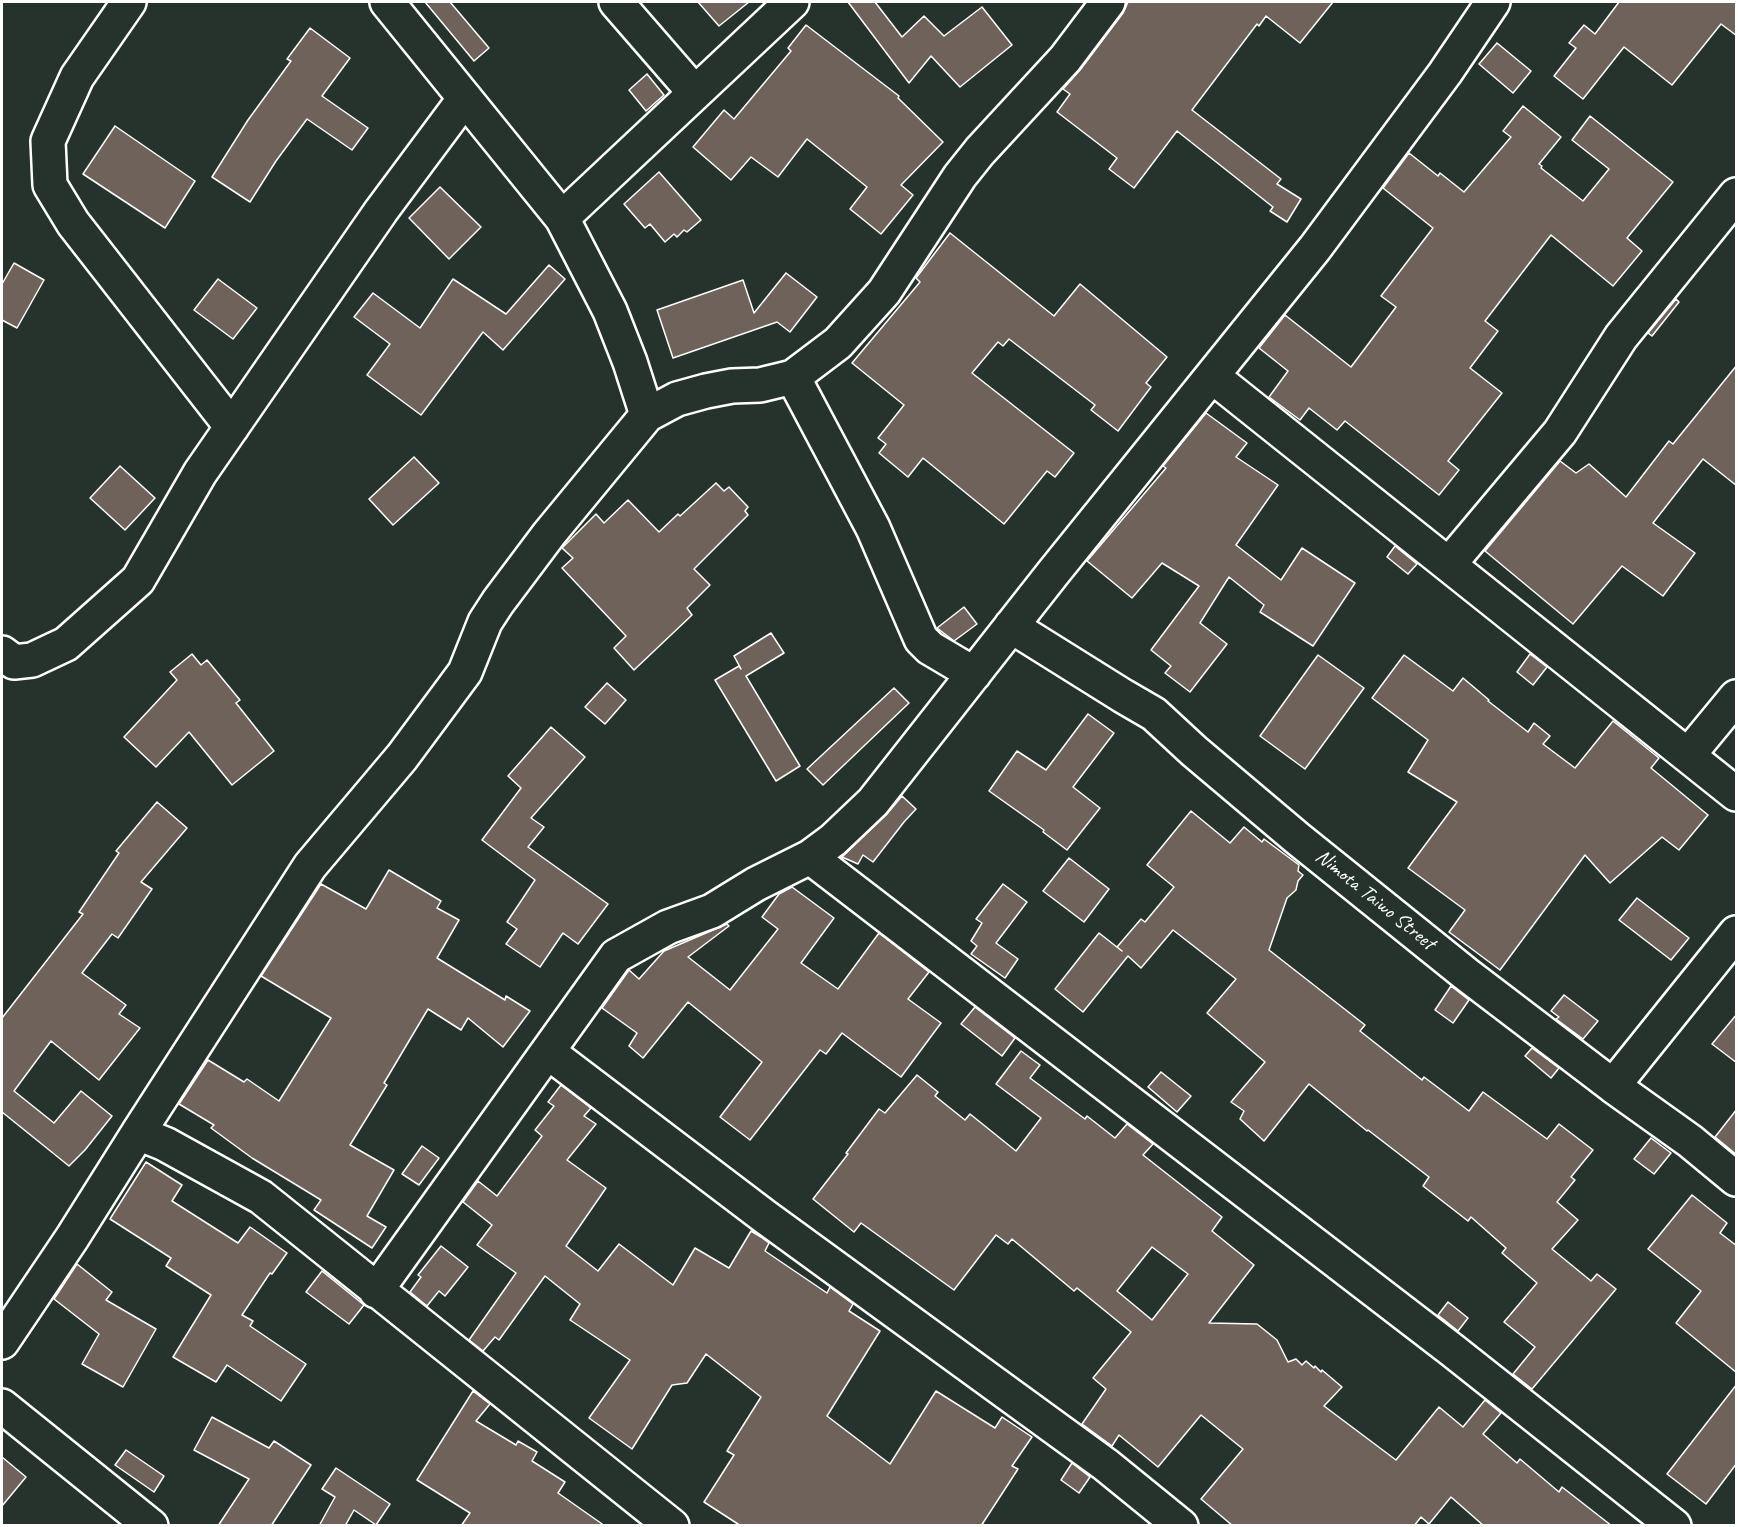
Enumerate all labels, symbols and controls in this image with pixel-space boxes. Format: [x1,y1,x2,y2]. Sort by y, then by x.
street label: Nimota Taiwo Street [1310,844,1440,956]

